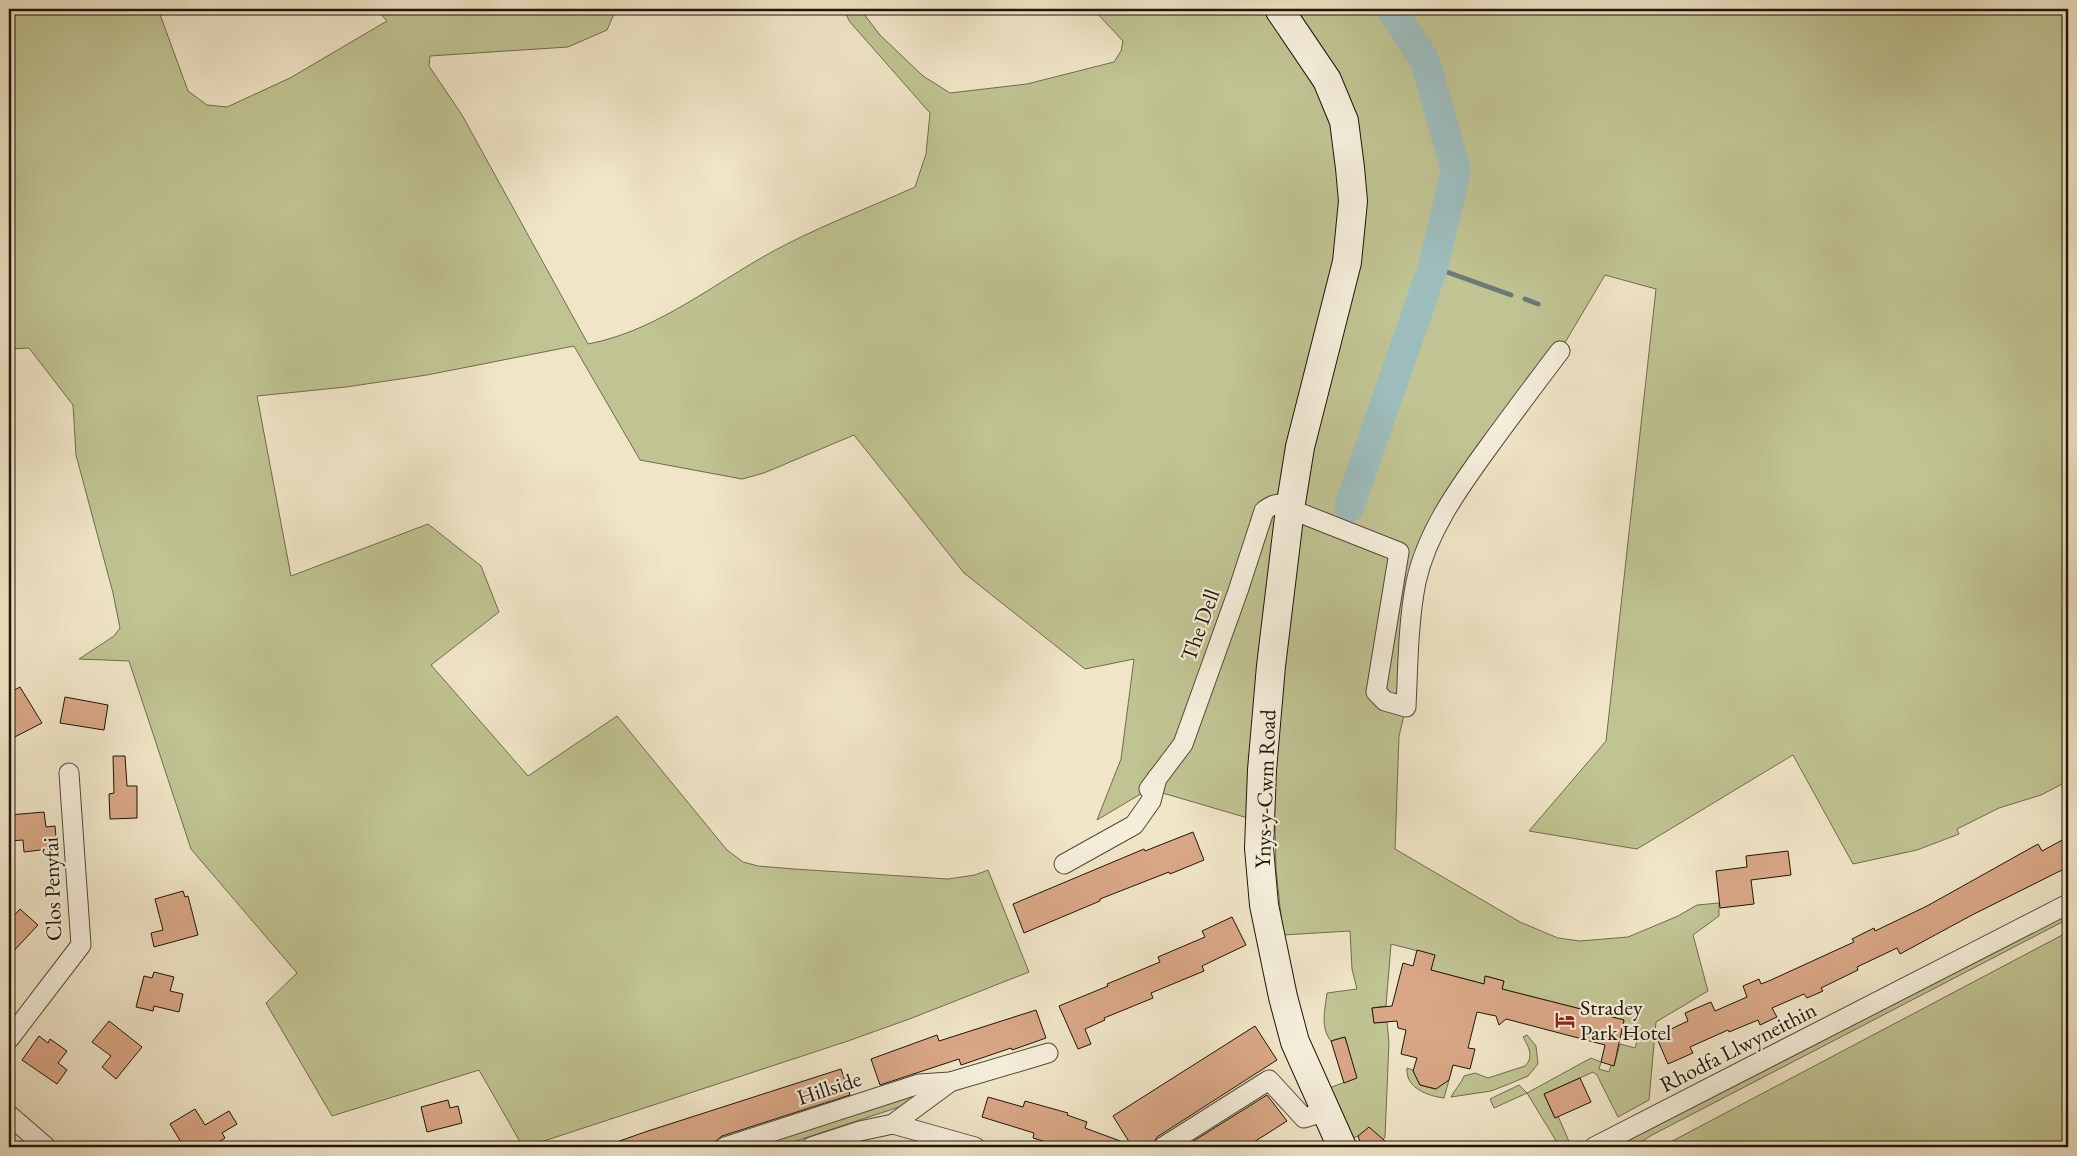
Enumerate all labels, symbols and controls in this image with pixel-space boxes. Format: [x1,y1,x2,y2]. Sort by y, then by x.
street label: The Dell [1174,585,1226,665]
street label: Ynys-y-Cwm Road [1248,708,1282,869]
street label: Clos Penyfai [36,837,68,941]
place label: Stradey Park Hotel [1580,993,1671,1047]
street label: Rhodfa Llwyneithin [1655,995,1822,1099]
hotel icon: Stradey Park Hotel [1554,1009,1576,1031]
street label: Hillside [793,1064,865,1112]

